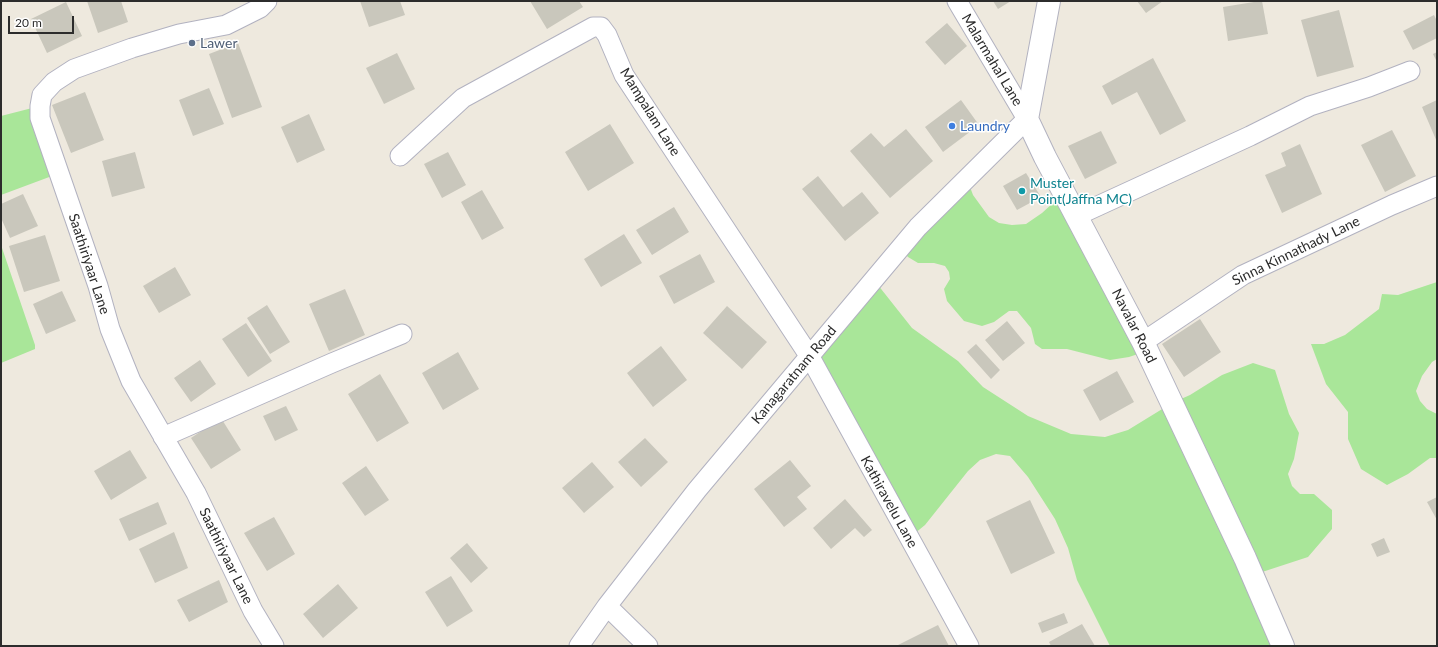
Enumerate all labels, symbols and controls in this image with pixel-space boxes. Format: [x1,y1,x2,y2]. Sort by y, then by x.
scale bar [10,8,76,34]
street label: Malarmahal Lane [958,11,1026,109]
text: 20 m [15,15,42,30]
place label: Lawer [200,35,237,51]
marker: Lawer [187,38,197,48]
street label: Mampalam Lane [616,65,684,159]
place label: Laundry [960,118,1010,134]
marker: Laundry [947,121,957,131]
place label: Muster Point(Jaffna MC) [1030,175,1132,208]
marker: Muster Point(Jaffna MC) [1017,186,1027,196]
street label: Saathiriyaar Lane [65,211,113,317]
street label: Sinna Kinnathady Lane [1229,213,1363,289]
street label: Navalar Road [1108,286,1160,366]
street label: Kanagaratnam Road [748,322,840,428]
street label: Kathiravelu Lane [857,453,921,551]
street label: Saathiriyaar Lane [195,505,257,607]

